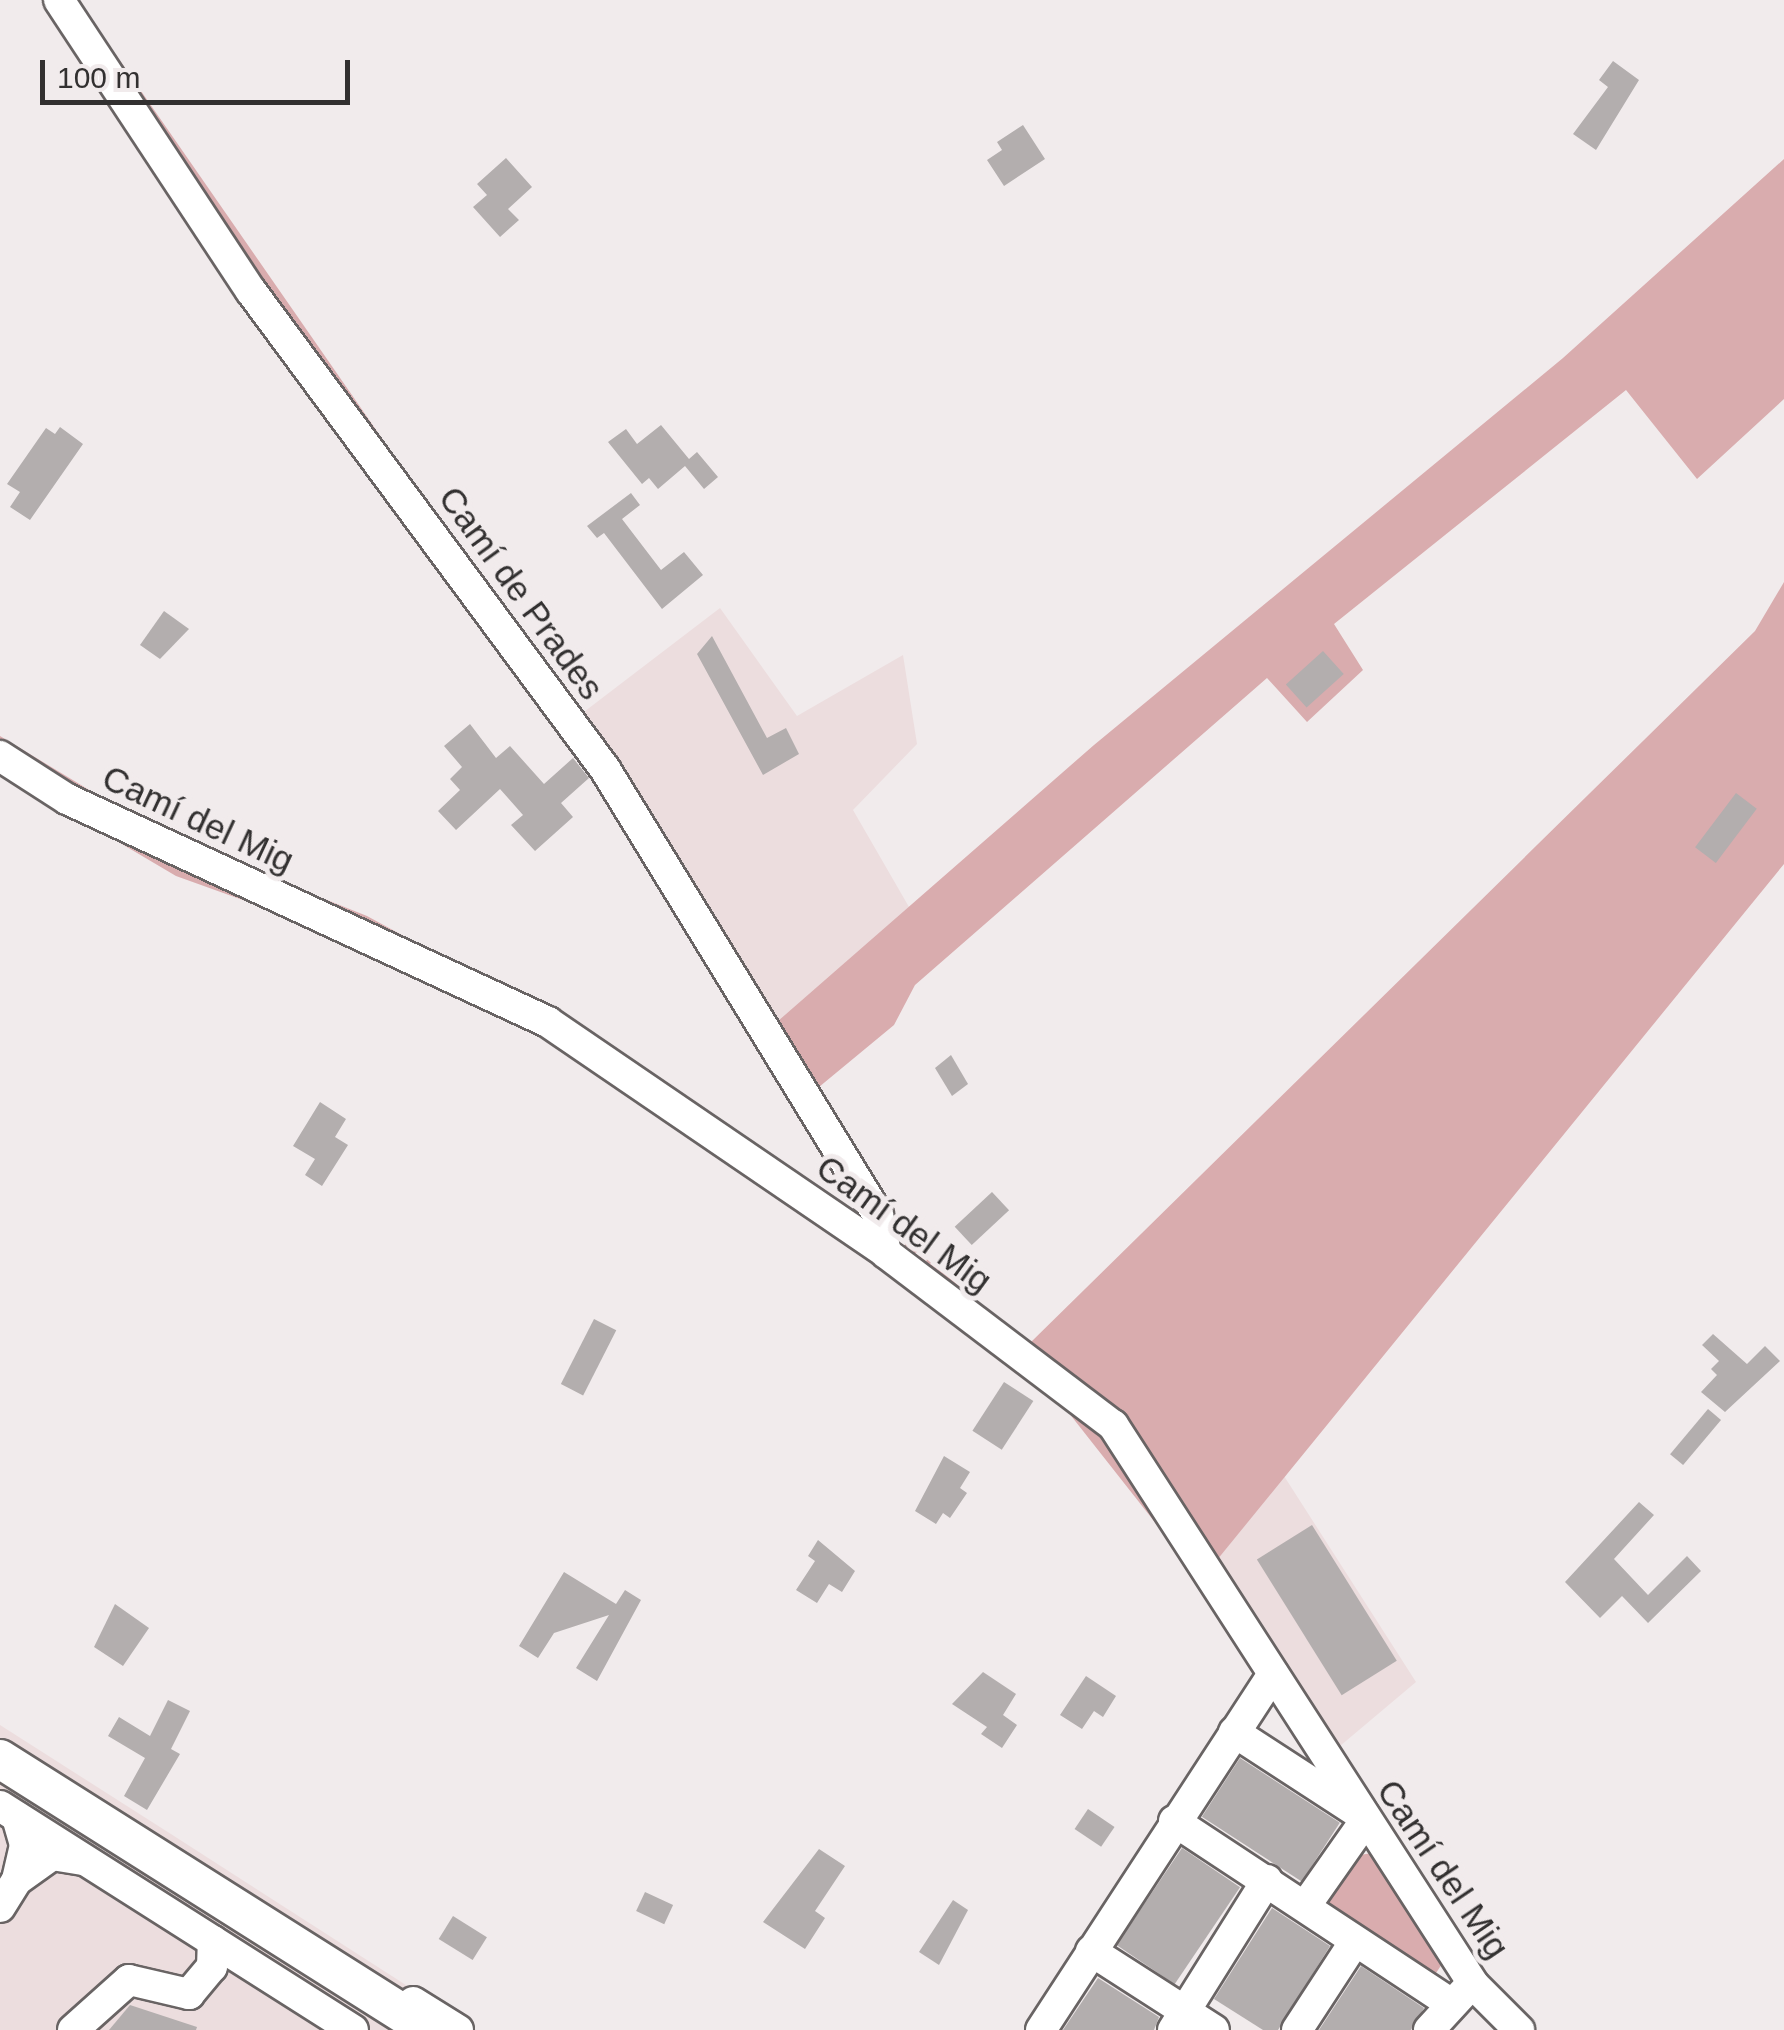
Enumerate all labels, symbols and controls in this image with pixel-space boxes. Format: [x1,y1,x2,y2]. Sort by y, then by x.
scale bar [45,40,355,102]
text: 100 m [57,61,140,94]
street label: Camí de Prades [430,478,612,708]
street label: Camí del Mig [96,756,300,882]
street label: Camí del Mig [808,1146,1000,1302]
street label: Camí del Mig [1368,1772,1518,1966]

